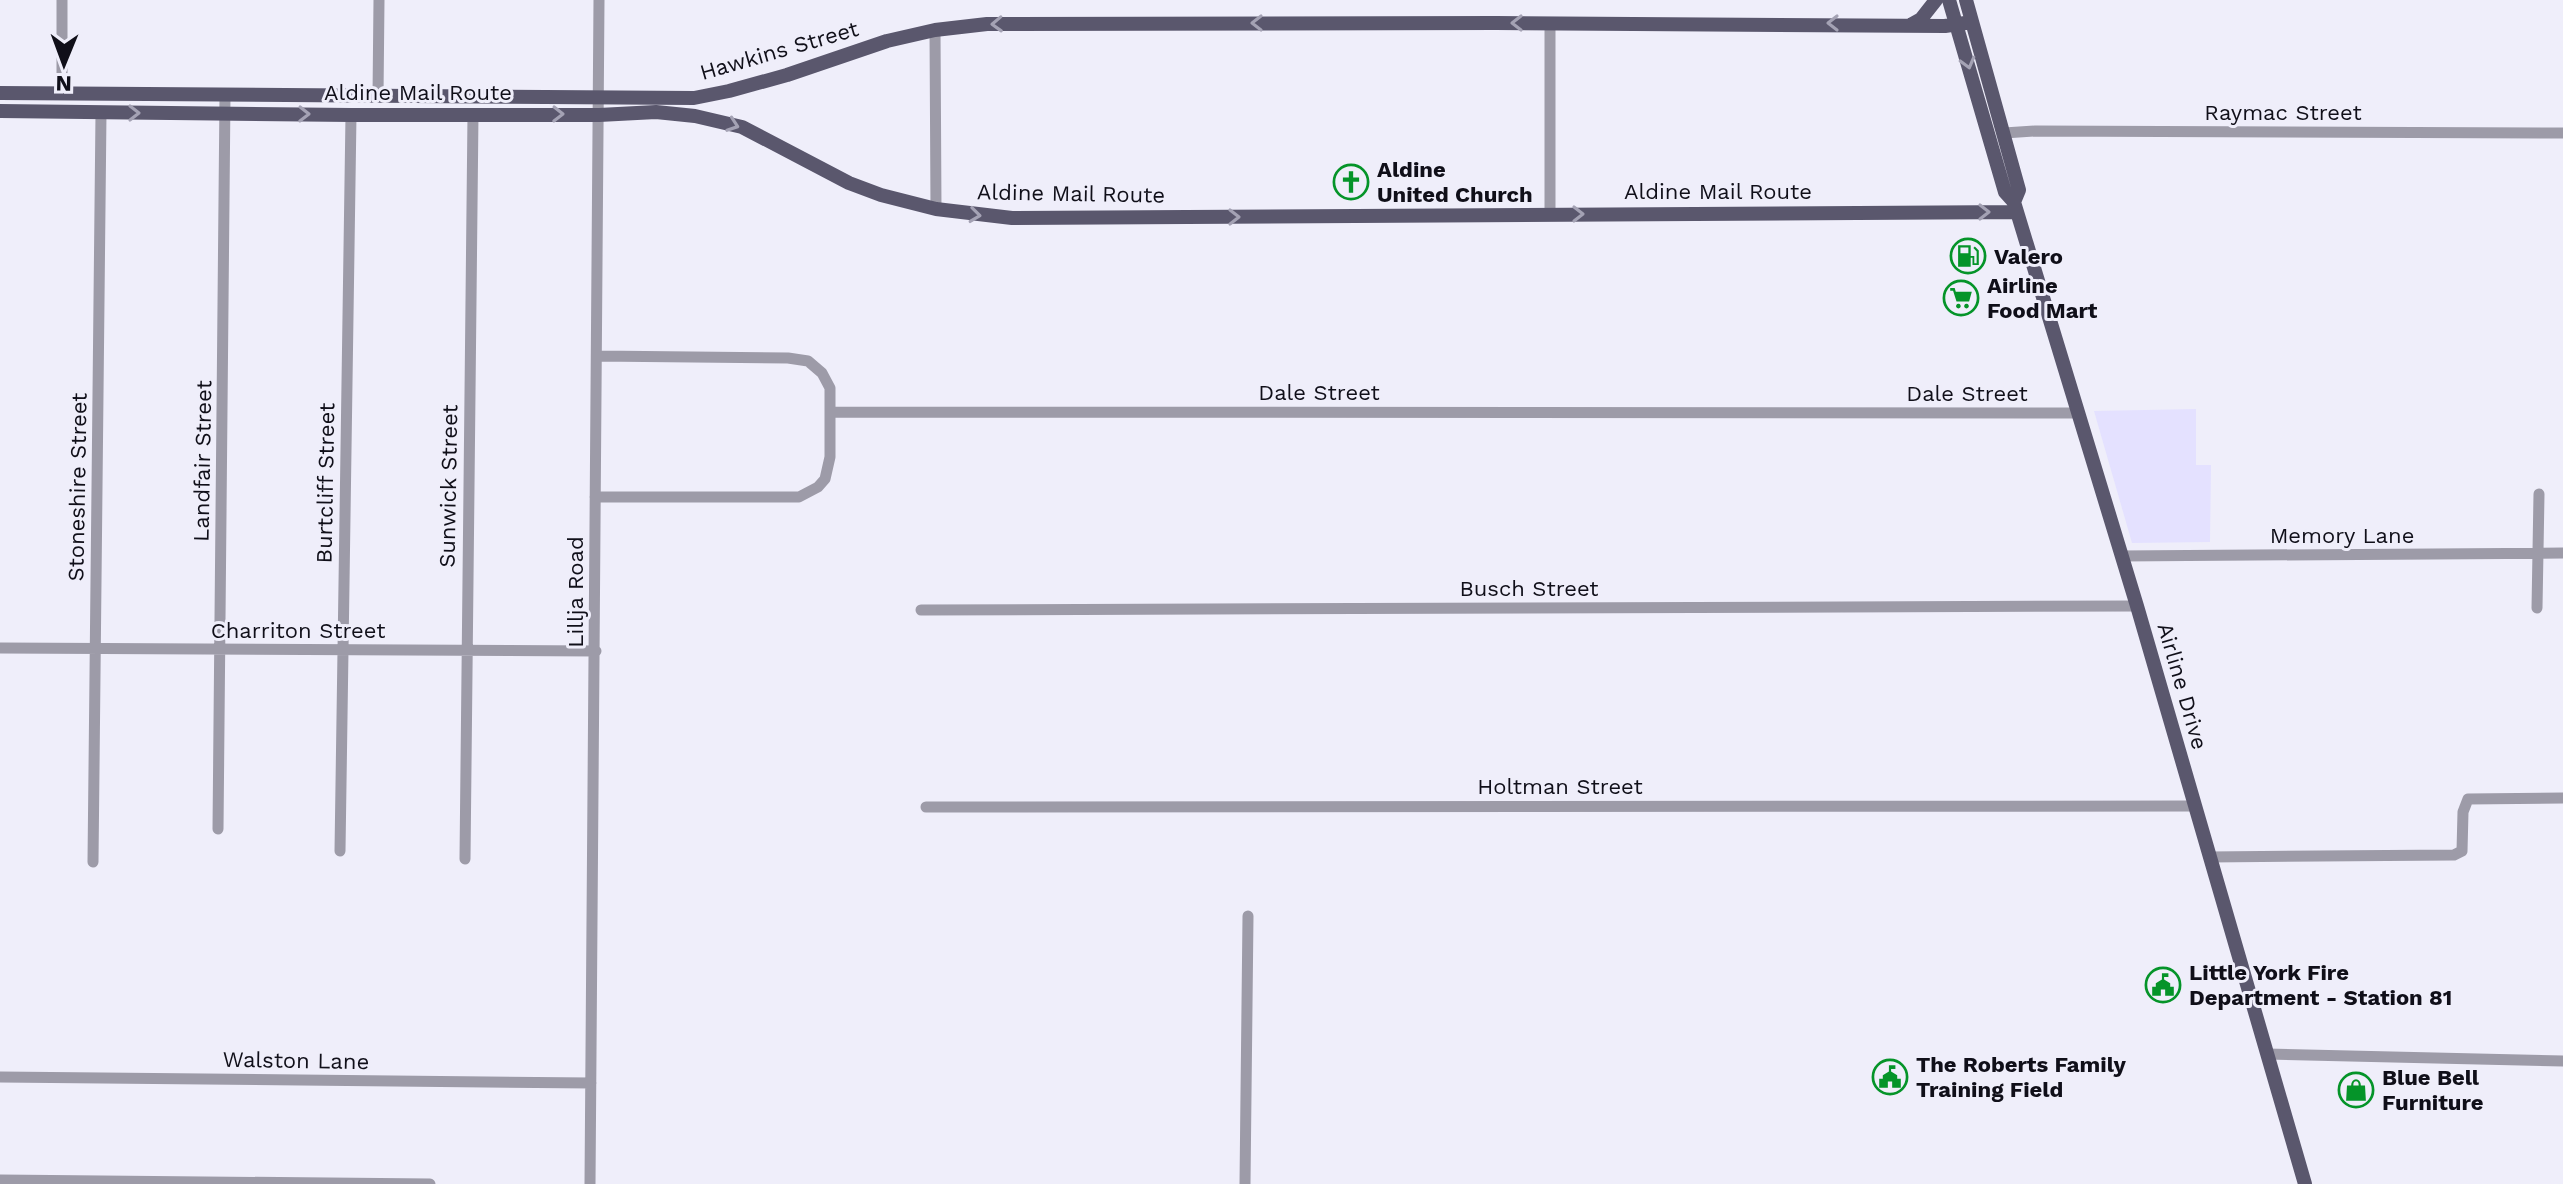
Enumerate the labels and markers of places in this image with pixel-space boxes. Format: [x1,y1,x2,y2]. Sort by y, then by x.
place label: Aldine United Church [1377,157,1533,207]
church icon: Aldine United Church [1332,163,1370,201]
fuel station icon: Valero [1949,237,1987,275]
place label: Valero [1994,244,2063,269]
place label: Airline Food Mart [1987,273,2098,323]
supermarket icon: Airline Food Mart [1942,279,1980,317]
place label: Little York Fire Department - Station 81 [2189,960,2452,1010]
public building icon: Little York Fire Department - Station 81 [2144,966,2182,1004]
place label: The Roberts Family Training Field [1916,1052,2127,1102]
public building icon: The Roberts Family Training Field [1871,1058,1909,1096]
place label: Blue Bell Furniture [2382,1065,2484,1115]
shop icon: Blue Bell Furniture [2337,1071,2375,1109]

